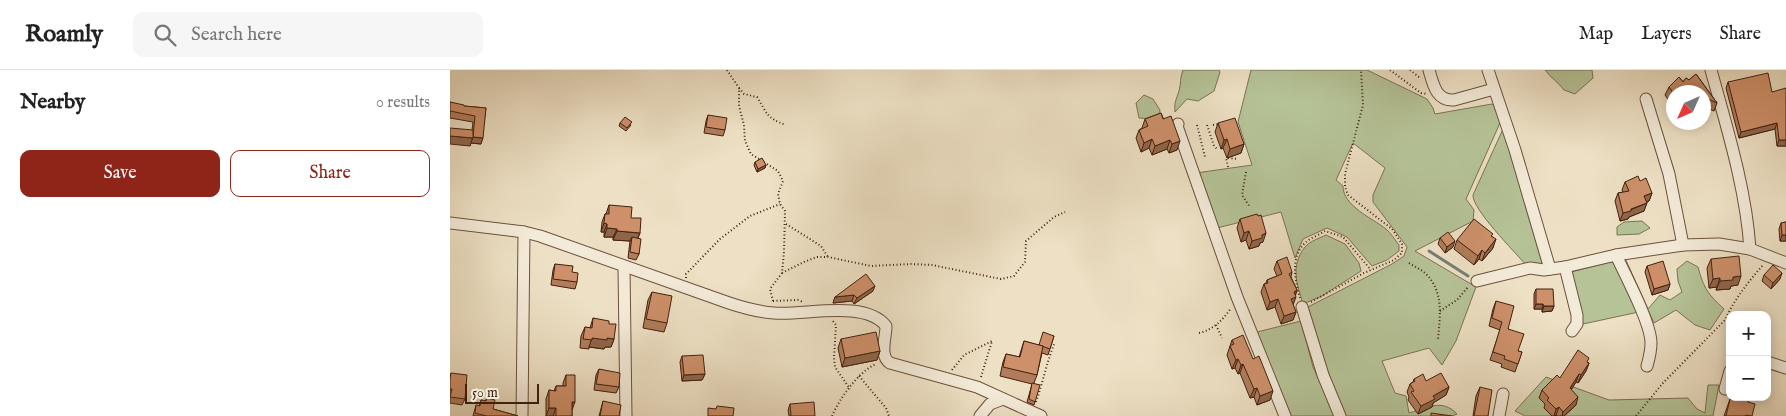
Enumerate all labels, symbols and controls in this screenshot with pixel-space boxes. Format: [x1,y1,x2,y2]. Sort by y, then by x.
search box [133,12,483,57]
text: Roamly [25,19,103,50]
icon: search [151,21,179,49]
text: Search here [191,23,282,47]
text: Map [1579,23,1613,46]
text: Layers [1641,23,1692,46]
text: Share [1720,23,1761,46]
north arrow [1666,85,1711,130]
text: Nearby [20,89,85,116]
text: 0 results [376,93,430,113]
button: Save [20,150,220,197]
button: Share [230,150,430,197]
map controls [1726,311,1771,401]
button: + [1726,311,1771,356]
button: − [1726,356,1771,401]
scale bar [465,381,539,404]
text: 50 m [472,384,498,402]

